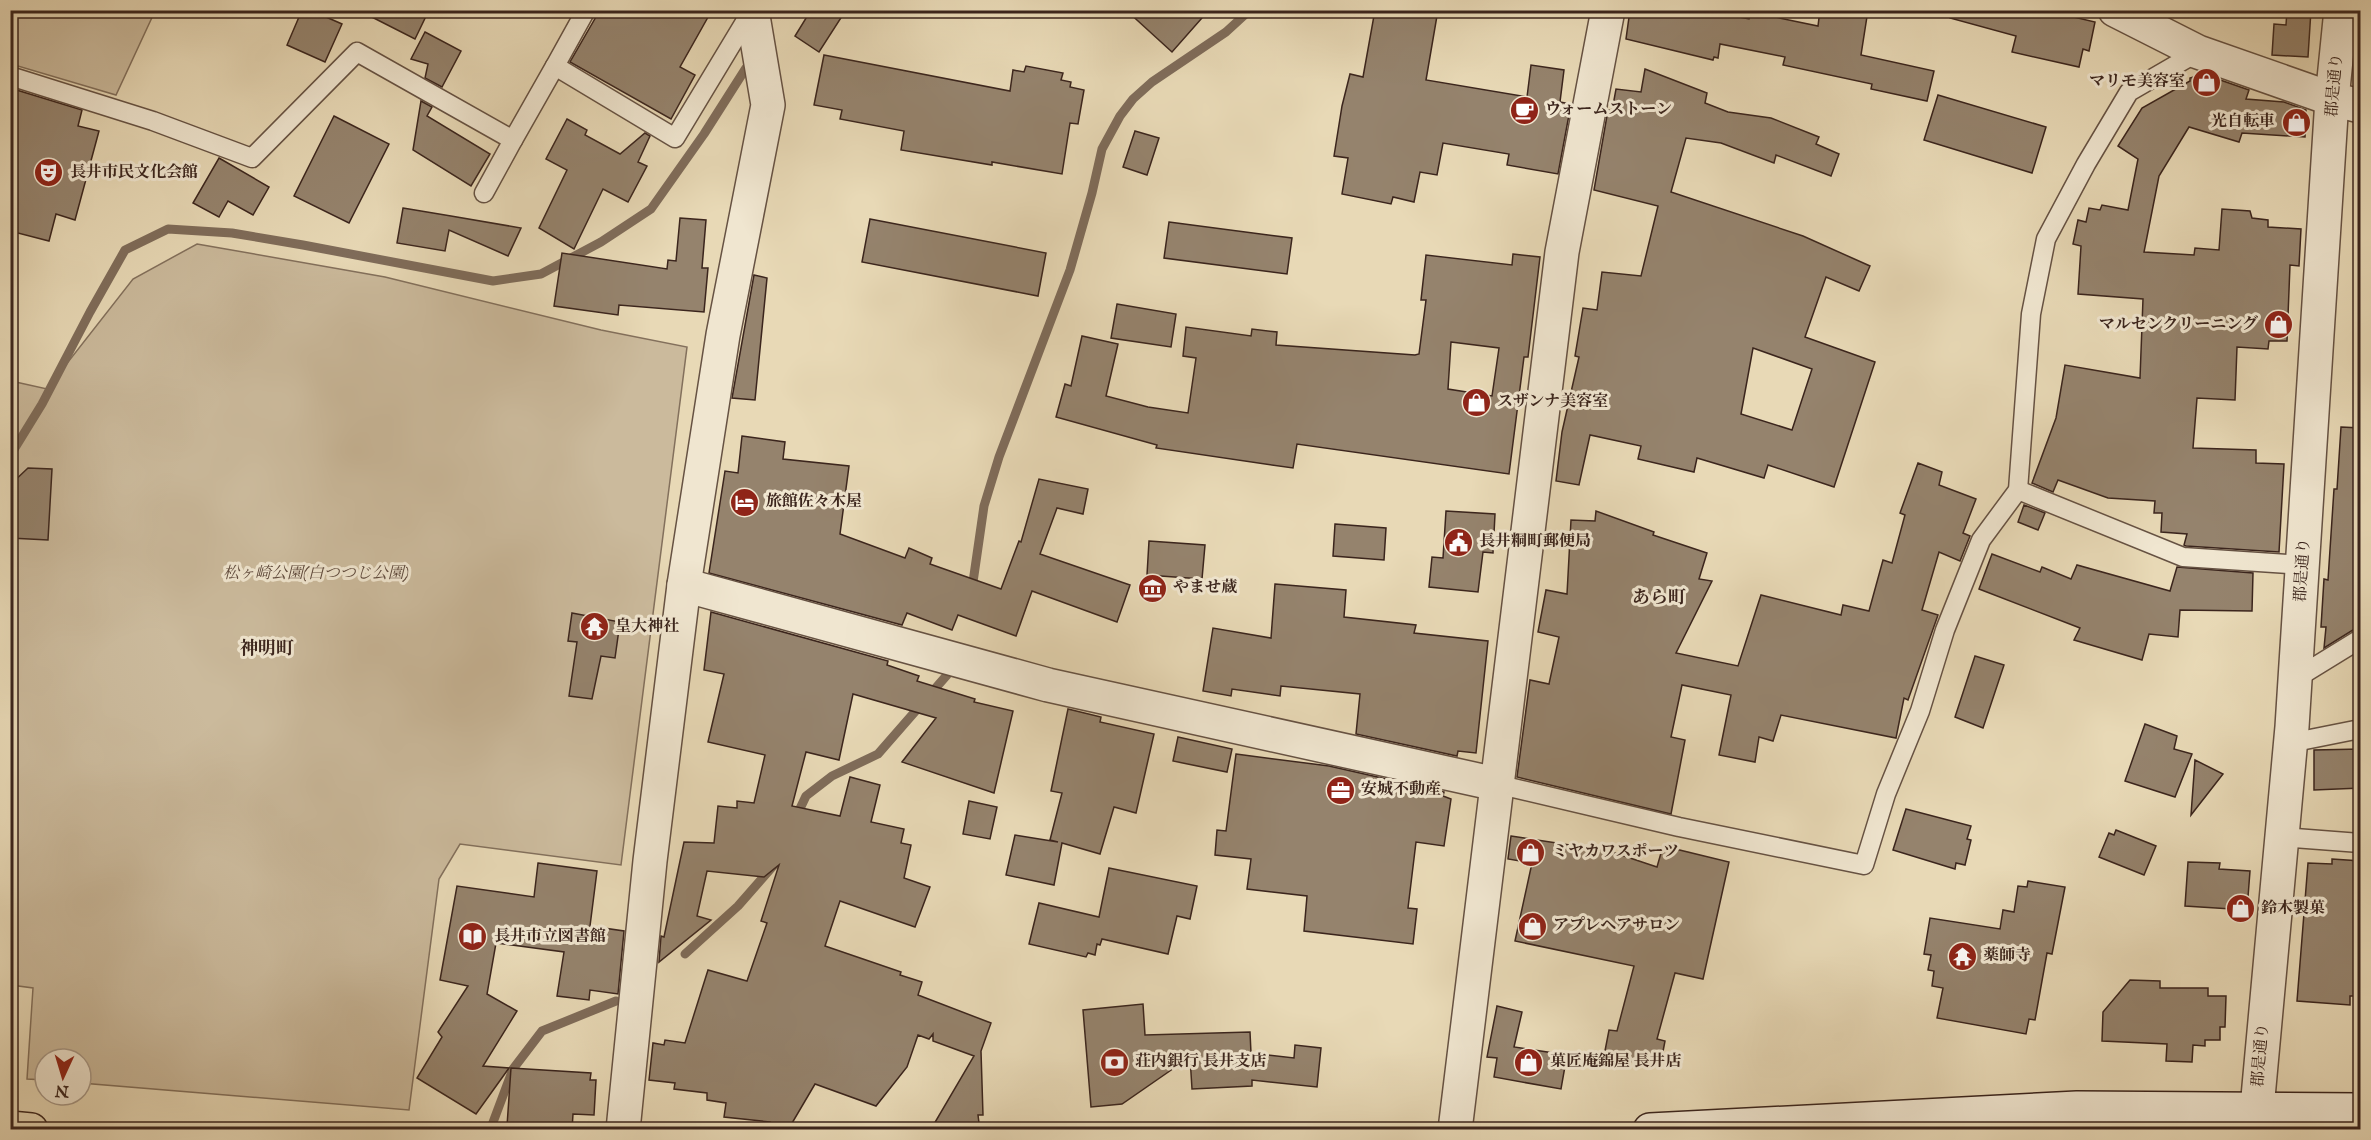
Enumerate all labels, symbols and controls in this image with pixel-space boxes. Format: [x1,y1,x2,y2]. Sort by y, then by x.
street label: 郡是通り [2322,52,2348,118]
shop icon: マリモ美容室 [2190,66,2222,98]
place label: マリモ美容室 [2089,72,2185,92]
cafe icon: ウォームストーン [1508,94,1540,126]
place label: ウォームストーン [1545,100,1672,120]
shop icon: 光自転車 [2280,106,2312,138]
place label: 光自転車 [2211,112,2275,132]
theatre icon: 長井市民文化会館 [33,157,65,189]
place label: 長井市民文化会館 [70,163,198,183]
shop icon: マルセンクリーニング [2263,309,2295,341]
place label: マルセンクリーニング [2099,315,2258,335]
shop icon: スザンナ美容室 [1460,386,1492,418]
place label: スザンナ美容室 [1497,392,1608,412]
hotel icon: 旅館佐々木屋 [729,486,761,518]
place label: 旅館佐々木屋 [766,492,862,512]
public building icon: 長井粡町郵便局 [1442,526,1474,558]
place label: 長井粡町郵便局 [1479,532,1591,552]
street label: 郡是通り [2291,537,2315,603]
park label: 松ヶ崎公園(白つつじ公園) [223,564,409,584]
museum icon: やませ蔵 [1136,572,1168,604]
place label: やませ蔵 [1173,578,1237,598]
district label: あら町 [1632,587,1686,610]
temple icon: 皇大神社 [578,611,610,643]
place label: 皇大神社 [615,617,679,637]
district label: 神明町 [240,638,294,661]
office icon: 安城不動産 [1324,774,1356,806]
place label: 安城不動産 [1361,780,1441,800]
shop icon: ミヤカワスポーツ [1515,836,1547,868]
place label: ミヤカワスポーツ [1552,842,1679,862]
shop icon: 鈴木製菓 [2224,893,2256,925]
place label: 鈴木製菓 [2261,899,2325,919]
shop icon: アプレヘアサロン [1516,910,1548,942]
place label: アプレヘアサロン [1553,916,1680,936]
library icon: 長井市立図書館 [457,921,489,953]
place label: 長井市立図書館 [494,927,606,947]
temple icon: 薬師寺 [1946,940,1978,972]
place label: 薬師寺 [1983,946,2031,966]
street label: 郡是通り [2248,1022,2274,1088]
bank icon: 荘内銀行 長井支店 [1098,1046,1130,1078]
shop icon: 菓匠庵錦屋 長井店 [1513,1046,1545,1078]
north arrow [33,1047,93,1107]
place label: 荘内銀行 長井支店 [1135,1052,1267,1072]
place label: 菓匠庵錦屋 長井店 [1550,1052,1682,1072]
text: N [54,1079,71,1100]

